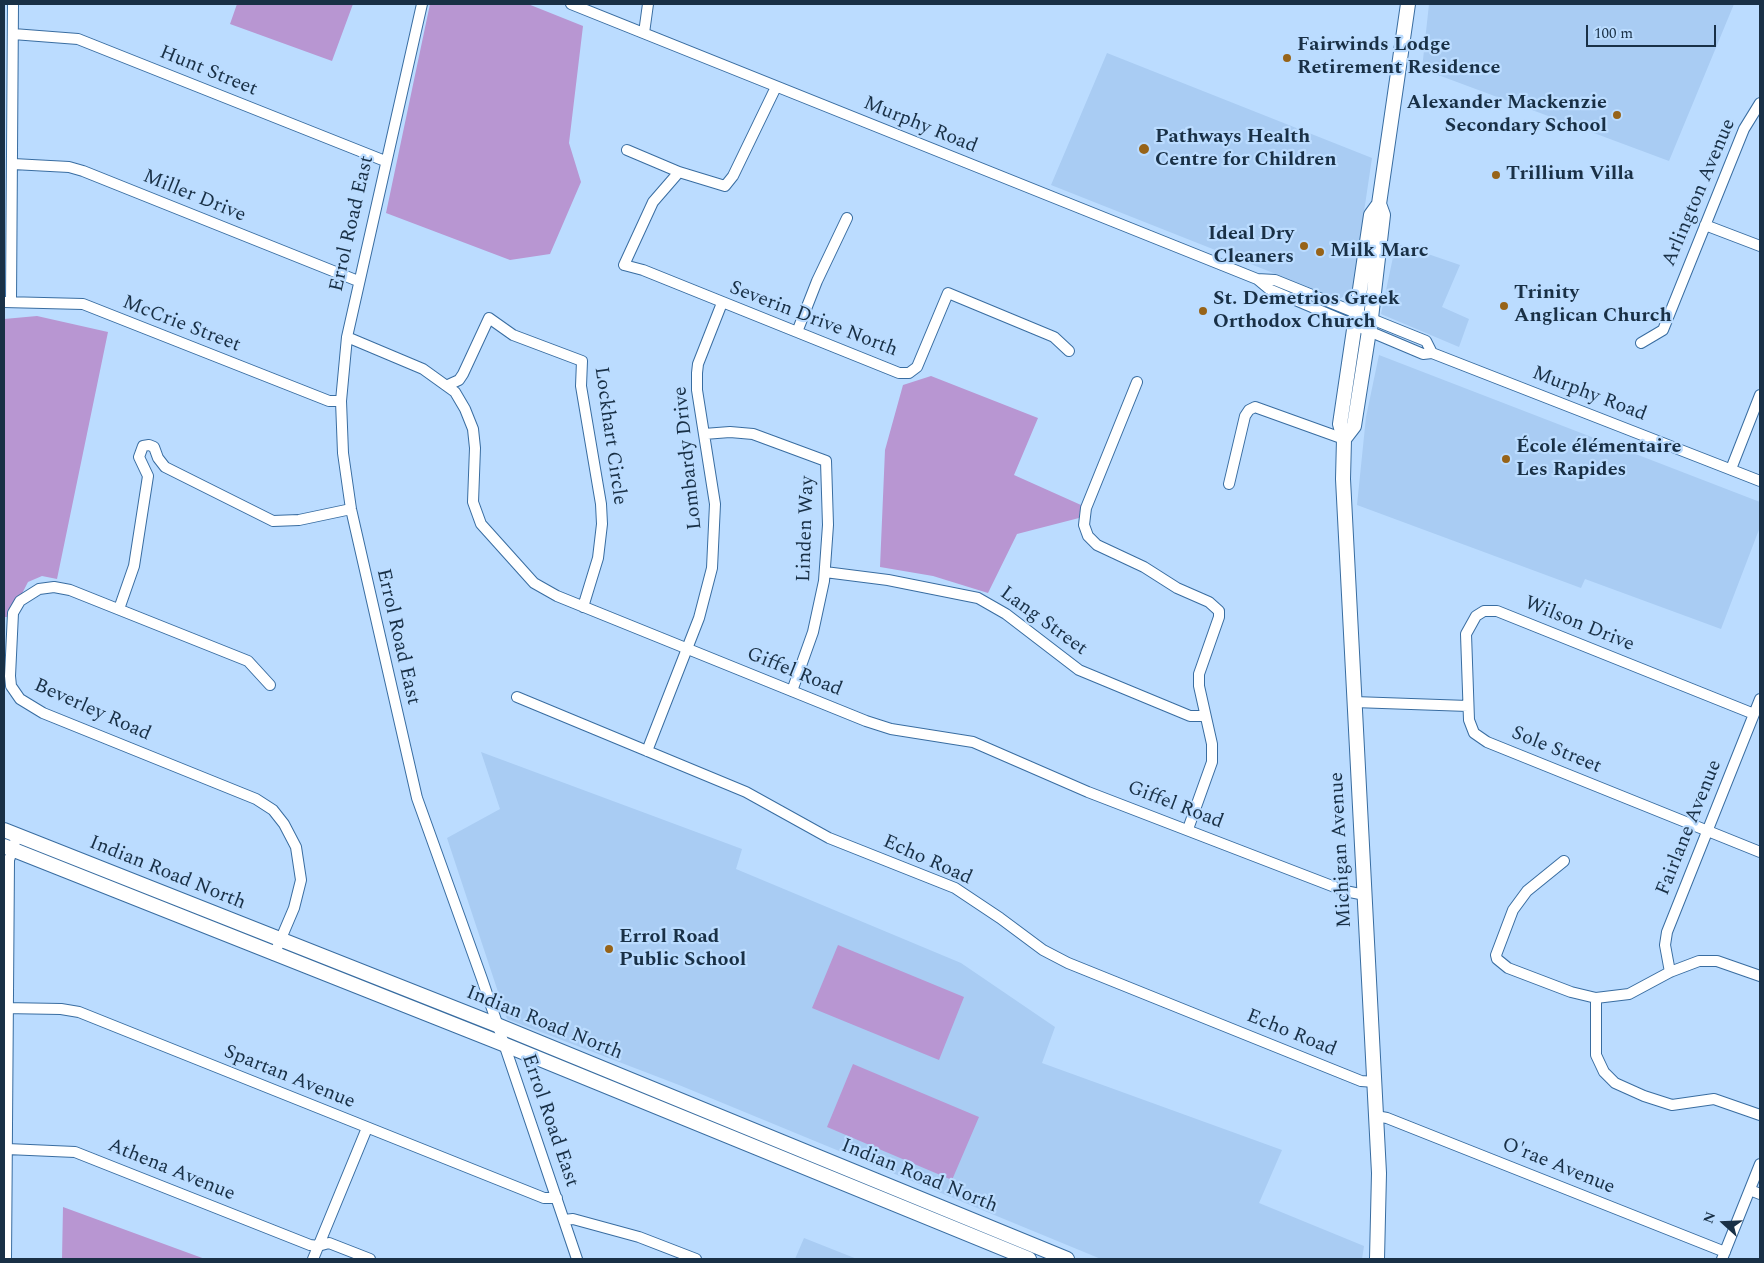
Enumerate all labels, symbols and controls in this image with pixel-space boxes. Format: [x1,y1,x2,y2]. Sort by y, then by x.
scale bar [1589,15,1719,47]
text: 100 m [1594,22,1633,45]
place label: Fairwinds Lodge Retirement Residence [1297,34,1500,81]
street label: Hunt Street [155,41,261,103]
marker: Fairwinds Lodge Retirement Residence [1281,52,1293,64]
street label: Murphy Road [860,92,980,160]
place label: Alexander Mackenzie Secondary School [1406,92,1607,139]
marker: Alexander Mackenzie Secondary School [1611,109,1623,121]
street label: Arlington Avenue [1658,116,1742,270]
place label: Pathways Health Centre for Children [1155,126,1337,173]
marker: Pathways Health Centre for Children [1137,142,1151,156]
street label: Errol Road East [326,154,380,294]
place label: Trillium Villa [1506,163,1634,187]
street label: Miller Drive [139,165,249,229]
marker: Trillium Villa [1490,169,1502,181]
place label: Ideal Dry Cleaners [1208,223,1294,270]
marker: Ideal Dry Cleaners [1298,240,1310,252]
place label: Milk Marc [1330,240,1429,264]
marker: Milk Marc [1314,246,1326,258]
street label: Severin Drive North [725,277,901,363]
place label: Trinity Anglican Church [1514,282,1672,329]
place label: St. Demetrios Greek Orthodox Church [1213,288,1400,335]
street label: McCrie Street [119,291,243,359]
marker: Trinity Anglican Church [1498,300,1510,312]
marker: St. Demetrios Greek Orthodox Church [1197,305,1209,317]
street label: Murphy Road [1528,362,1650,428]
street label: Lockhart Circle [587,365,631,507]
street label: Lombardy Drive [670,385,708,531]
place label: École élémentaire Les Rapides [1516,436,1681,483]
marker: École élémentaire Les Rapides [1500,453,1512,465]
street label: Linden Way [793,475,821,583]
street label: Errol Road East [370,567,424,707]
street label: Lang Street [995,582,1091,662]
street label: Wilson Drive [1520,592,1638,658]
street label: Giffel Road [743,643,845,703]
street label: Beverley Road [30,675,154,747]
street label: Sole Street [1508,722,1604,780]
street label: Fairlane Avenue [1652,757,1728,899]
street label: Michigan Avenue [1326,771,1358,929]
street label: Giffel Road [1124,777,1226,835]
street label: Echo Road [879,831,975,891]
street label: Indian Road North [85,832,249,916]
place label: Errol Road Public School [619,926,746,973]
marker: Errol Road Public School [603,943,615,955]
street label: Indian Road North [462,982,626,1066]
street label: Echo Road [1242,1005,1340,1063]
street label: Spartan Avenue [220,1041,358,1115]
street label: Errol Road East [515,1051,583,1191]
street label: O'rae Avenue [1498,1133,1618,1201]
street label: Athena Avenue [104,1135,238,1207]
street label: Indian Road North [837,1135,1001,1219]
north arrow [1699,1198,1749,1248]
text: N [1698,1209,1721,1227]

